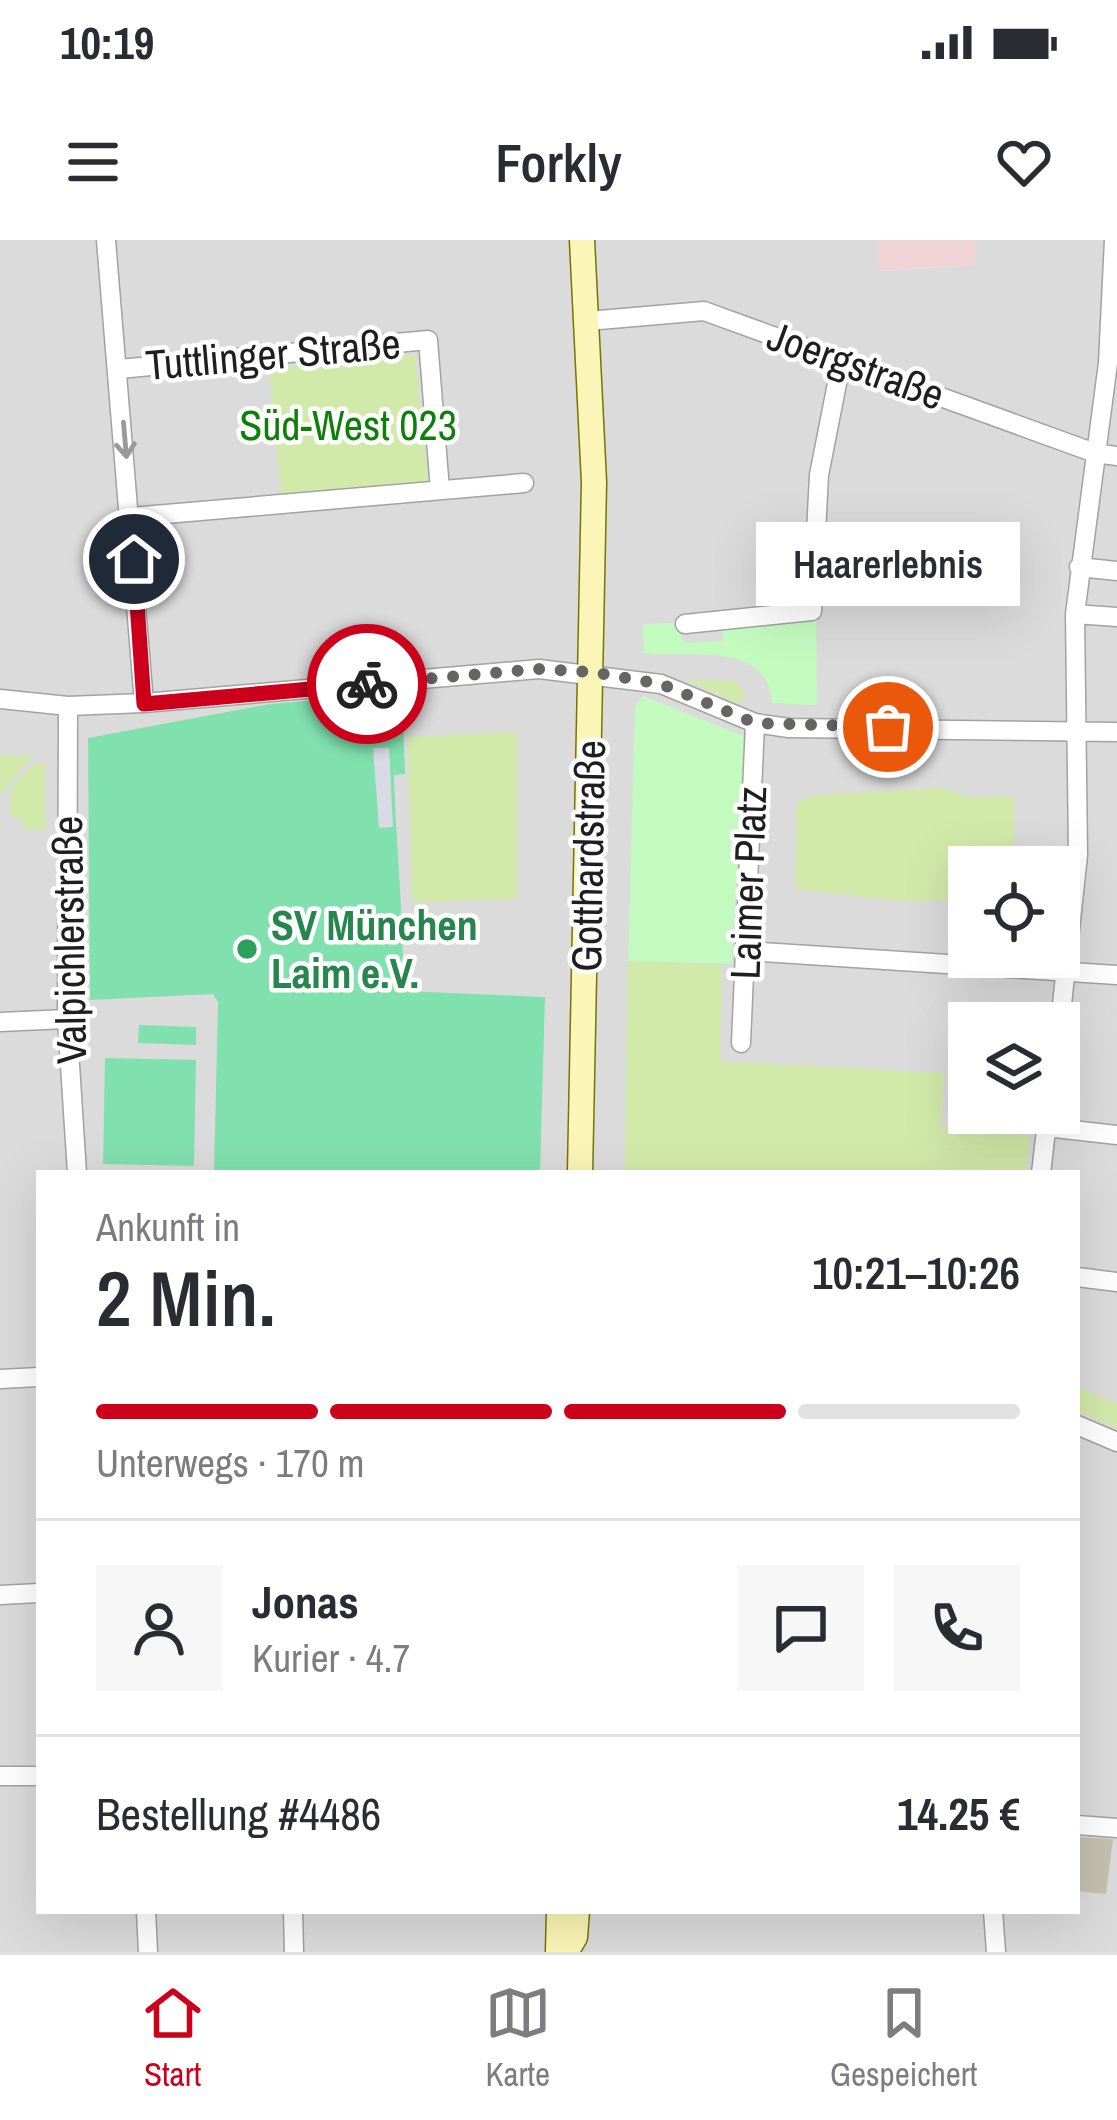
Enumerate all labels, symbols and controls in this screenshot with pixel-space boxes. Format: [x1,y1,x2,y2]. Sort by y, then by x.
text: 10:19 [60,12,154,73]
text: Forkly [495,126,622,199]
icon: menu [60,129,126,195]
icon: heart [991,129,1057,195]
street label: Joergstraße [760,307,952,423]
street label: Tuttlinger Straße [143,315,403,393]
park label: Süd-West 023 [239,397,457,453]
one-way arrow [114,420,137,459]
pin [83,508,185,610]
callout: Haarerlebnis [756,523,1020,607]
icon: home [101,526,167,592]
text: Haarerlebnis [793,538,983,590]
courier [307,624,427,744]
icon: bike [334,651,400,717]
pin [837,676,939,778]
icon: bag [855,694,921,760]
street label: Gotthardstraße [558,740,618,972]
street label: Laimer Platz [717,785,779,981]
street label: Valpichlerstraße [39,815,99,1065]
map controls [948,846,1080,1134]
button: locate [948,846,1080,978]
place label: SV München Laim e.V. [271,897,478,1001]
marker: SV München Laim e.V. [234,936,260,962]
button: layers [948,1002,1080,1134]
text: Ankunft in [96,1201,240,1253]
text: 10:21–10:26 [812,1242,1020,1303]
text: 2 Min. [96,1245,276,1350]
text: Unterwegs · 170 m [96,1437,364,1489]
button: person [96,1565,222,1691]
button: chat [738,1565,864,1691]
button: phone [894,1565,1020,1691]
text: Jonas [252,1571,359,1632]
text: Kurier · 4.7 [252,1632,410,1684]
text: Bestellung #4486 [96,1783,381,1844]
text: 14.25 € [897,1783,1020,1844]
tab: Start [140,1980,206,2096]
tab: Karte [485,1980,551,2096]
tab: Gespeichert [830,1980,977,2096]

